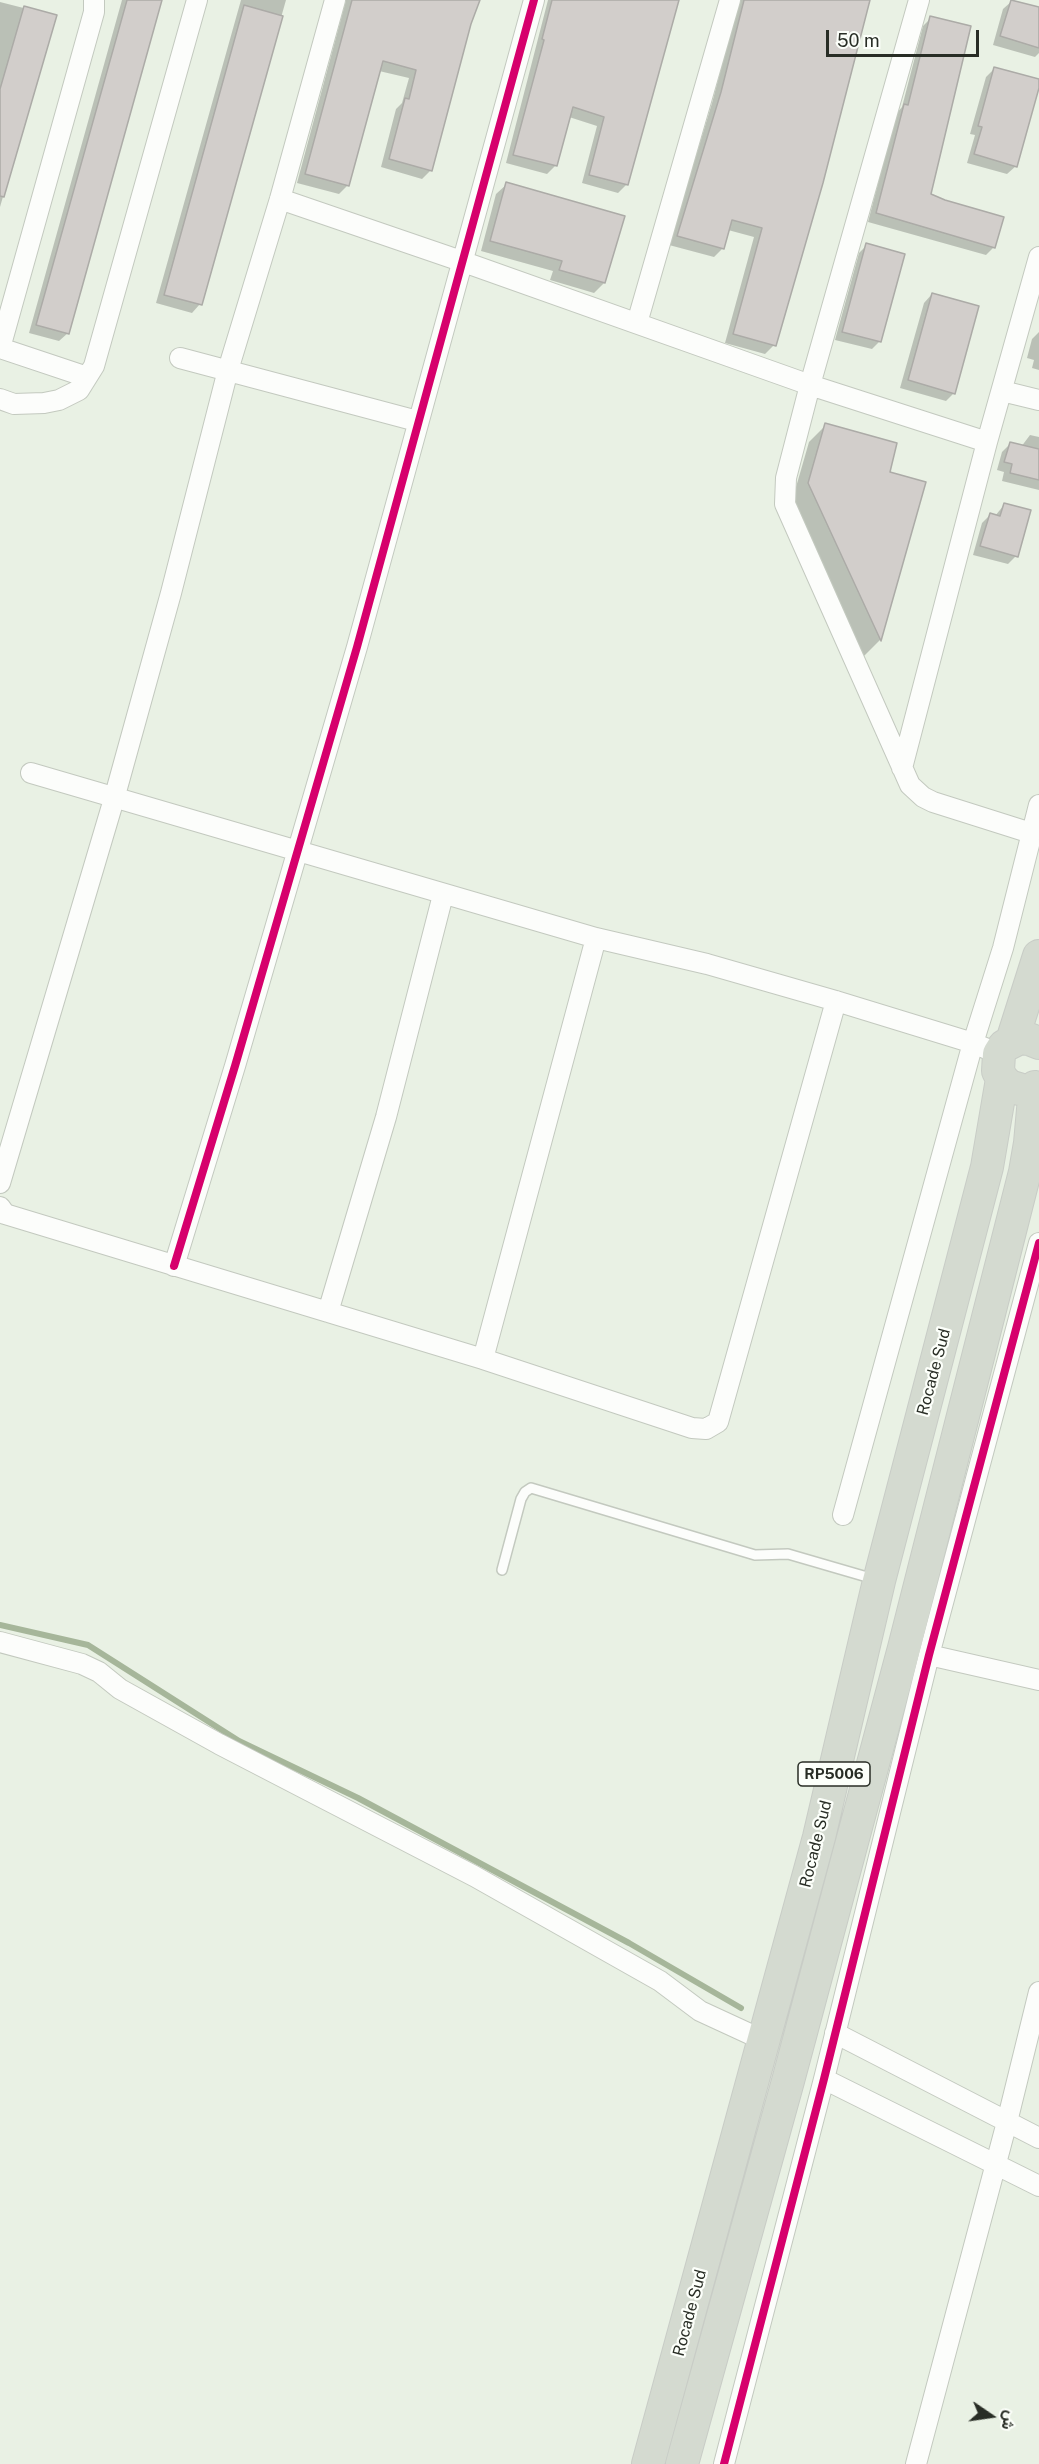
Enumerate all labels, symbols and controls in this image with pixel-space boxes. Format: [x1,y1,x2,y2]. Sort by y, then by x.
scale bar [829,18,982,56]
text: 50 m [837,30,880,51]
street label: Rocade Sud [913,1326,955,1418]
road number: RP5006 [798,1762,870,1786]
street label: Rocade Sud [796,1798,836,1890]
street label: Rocade Sud [669,2267,711,2359]
north arrow [961,2386,1021,2446]
text: ش [998,2409,1020,2432]

